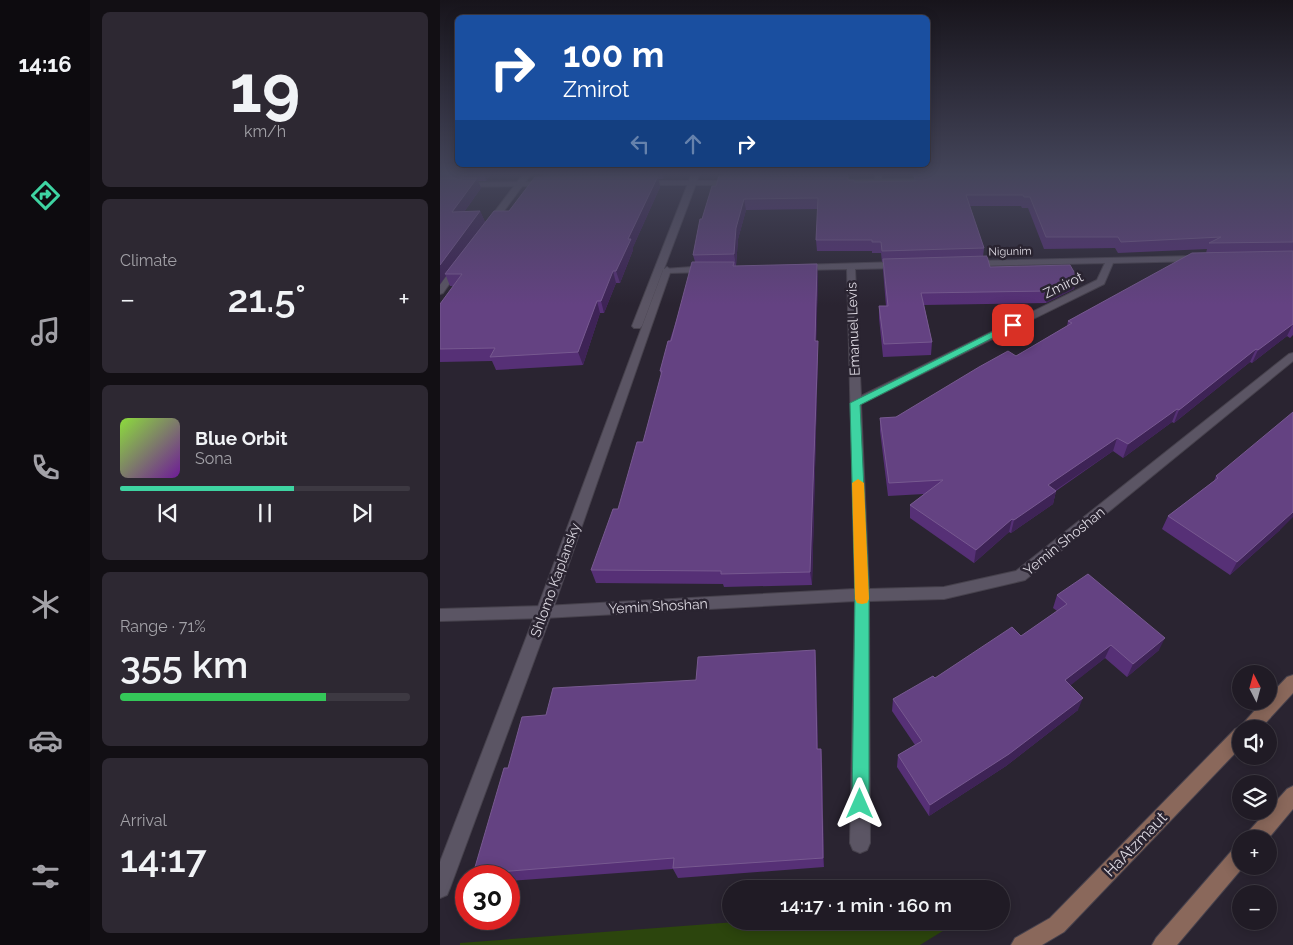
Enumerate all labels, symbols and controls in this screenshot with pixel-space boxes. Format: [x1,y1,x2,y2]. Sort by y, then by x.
text: 100 m [563,34,664,75]
icon: right [480,35,545,100]
text: 14:16 [18,51,72,77]
text: 19 [230,51,300,127]
text: Zmirot [563,76,629,102]
text: km/h [244,122,286,141]
icon: left [626,130,654,158]
icon: ahead [679,130,707,158]
icon: right [732,130,760,158]
icon: directions [28,178,63,213]
street label: Nigunim [988,245,1032,258]
text: Climate [120,251,177,270]
street label: Zmirot [1041,268,1086,301]
text: 21.5° [228,276,306,321]
street label: Emanuel Levis [843,282,863,376]
text: − [120,283,135,316]
text: + [398,283,410,316]
pin [992,304,1034,346]
icon: arrive [999,311,1027,339]
icon: music [28,314,63,349]
text: Blue Orbit [195,427,287,449]
text: Sona [195,449,232,468]
icon: phone [28,450,63,485]
icon: previous [154,499,182,527]
icon: pause [251,499,279,527]
icon: next [348,499,376,527]
street label: Yemin Shoshan [1020,504,1108,578]
street label: Shlomo Kaplansky [527,520,583,639]
icon: climate [28,587,63,622]
street label: Yemin Shoshan [608,595,708,617]
text: Range · 71% [120,617,206,636]
text: 355 km [120,642,248,687]
north arrow [1232,665,1278,710]
map controls [1232,665,1277,930]
button: sound [1232,720,1277,765]
icon: car [28,723,63,758]
button: layers [1232,775,1277,820]
position arrow [833,777,885,829]
street label: HaAtzmaut [1100,808,1171,881]
text: Arrival [120,811,167,830]
button: + [1232,830,1277,875]
text: 14:17 [120,836,207,881]
icon: filters [28,859,63,894]
speed limit sign: 30 [455,865,520,930]
button: − [1232,885,1277,930]
text: 14:17 · 1 min · 160 m [780,894,952,916]

